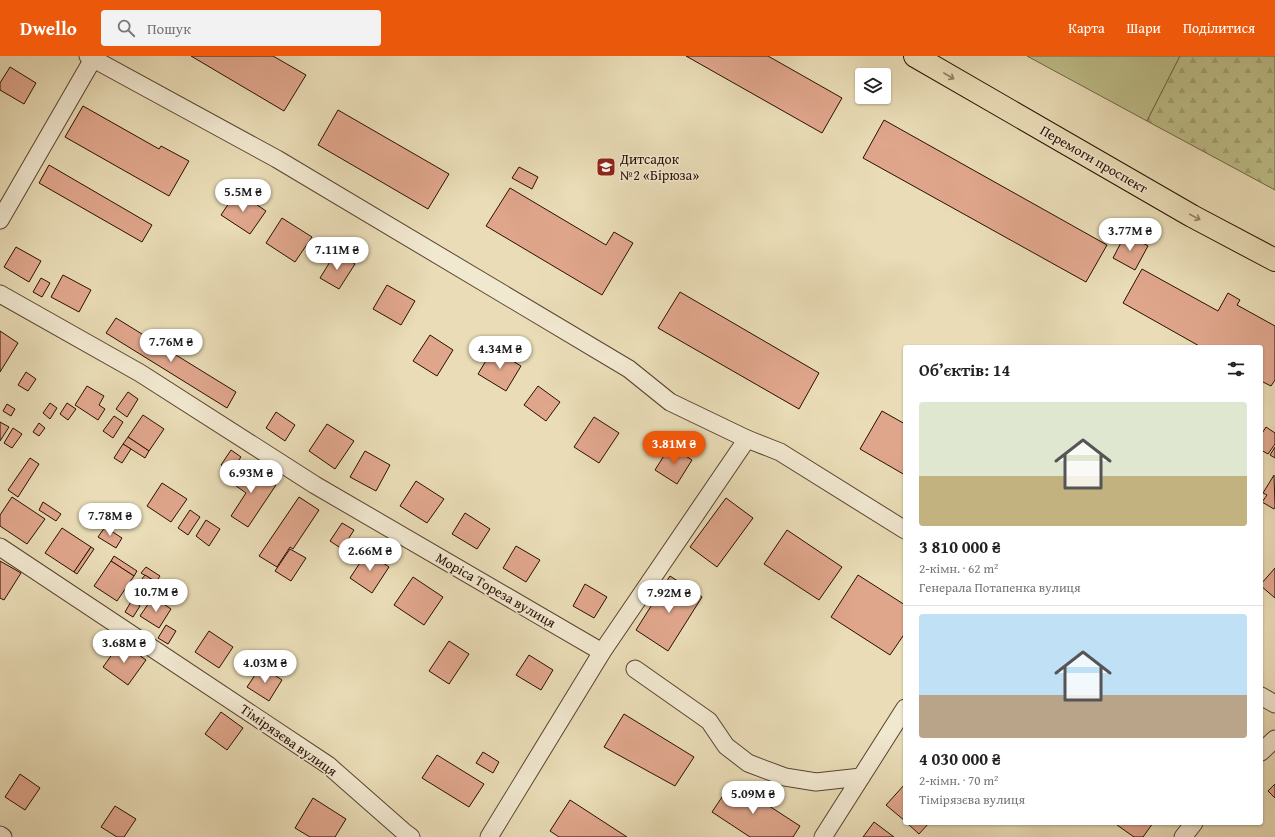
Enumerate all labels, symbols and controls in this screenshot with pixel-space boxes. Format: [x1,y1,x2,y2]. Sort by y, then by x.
search box [101,10,381,46]
text: Dwello [20,14,77,42]
icon: search [115,17,137,39]
text: Пошук [147,18,191,39]
text: Карта [1068,18,1105,38]
text: Шари [1127,18,1161,38]
text: Поділитися [1183,18,1255,38]
map controls [855,68,891,104]
button: layers [855,68,891,104]
one-way arrow [943,72,955,80]
street label: Перемоги проспект [1036,120,1152,198]
place label: Дитсадок №2 «Бірюза» [619,149,699,185]
school or university icon: Дитсадок №2 «Бірюза» [595,156,617,178]
pin: 5.5M ₴ [210,179,276,213]
text: 5.5M ₴ [224,182,262,201]
one-way arrow [1189,214,1201,222]
pin: 3.77M ₴ [1093,218,1167,252]
text: 3.77M ₴ [1108,221,1152,240]
pin: 7.11M ₴ [300,237,374,271]
text: 7.11M ₴ [315,240,359,259]
pin: 7.76M ₴ [134,329,208,363]
text: 7.76M ₴ [149,332,193,351]
pin: 4.34M ₴ [463,336,537,370]
text: 4.34M ₴ [478,339,522,358]
text: Об’єктів: 14 [919,357,1010,382]
icon: filters [1225,358,1247,380]
icon: home [1047,428,1119,500]
pin: 3.81M ₴ [637,431,711,465]
text: 3.81M ₴ [652,434,696,453]
pin: 6.93M ₴ [214,460,288,494]
text: 6.93M ₴ [229,463,273,482]
pin: 7.78M ₴ [73,503,147,537]
text: 7.78M ₴ [88,506,132,525]
text: 3 810 000 ₴ [919,534,1001,559]
pin: 2.66M ₴ [333,538,407,572]
text: 2.66M ₴ [348,541,392,560]
street label: Моріса Тореза вулиця [432,547,560,633]
text: 2-кімн. · 62 m² [919,559,998,578]
text: Генерала Потапенка вулиця [919,578,1081,597]
pin: 10.7M ₴ [119,579,193,613]
pin: 7.92M ₴ [632,580,706,614]
text: 10.7M ₴ [134,582,178,601]
text: 7.92M ₴ [647,583,691,602]
pin: 3.68M ₴ [87,630,161,664]
text: 3.68M ₴ [102,633,146,652]
icon: home [1047,640,1119,712]
pin: 4.03M ₴ [228,650,302,684]
text: 4.03M ₴ [243,653,287,672]
street label: Тімірязєва вулиця [236,699,342,781]
text: 4 030 000 ₴ [919,746,1001,771]
text: 2-кімн. · 70 m² [919,771,998,790]
pin: 5.09M ₴ [716,781,790,815]
text: 5.09M ₴ [731,784,775,803]
text: Тімірязєва вулиця [919,790,1025,809]

